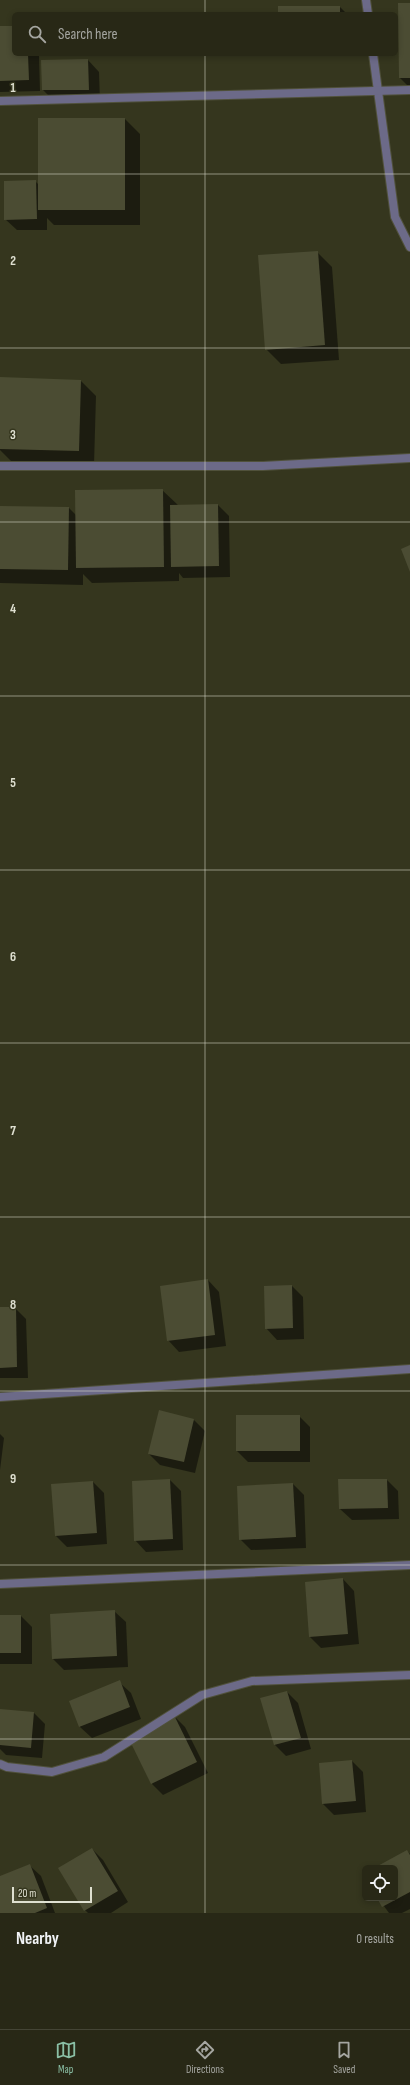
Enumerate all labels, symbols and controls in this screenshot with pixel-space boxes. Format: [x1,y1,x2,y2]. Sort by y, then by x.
search box [12,12,398,56]
icon: search [26,23,48,45]
text: Search here [58,25,118,44]
text: 1 [10,80,16,96]
text: 2 [10,253,16,269]
text: 3 [10,427,16,443]
text: 4 [10,601,16,617]
text: 5 [10,775,16,791]
text: 6 [10,949,16,965]
text: 7 [10,1123,16,1139]
text: 8 [10,1297,16,1313]
text: 9 [10,1471,16,1487]
map controls [362,1865,398,1901]
button: locate [362,1865,398,1901]
scale bar [12,1885,92,1904]
text: 20 m [18,1887,36,1900]
text: Nearby [16,1929,59,1949]
text: 0 results [356,1931,394,1947]
tab: Map [55,2039,77,2076]
tab: Directions [186,2039,224,2076]
tab: Saved [333,2039,355,2076]

